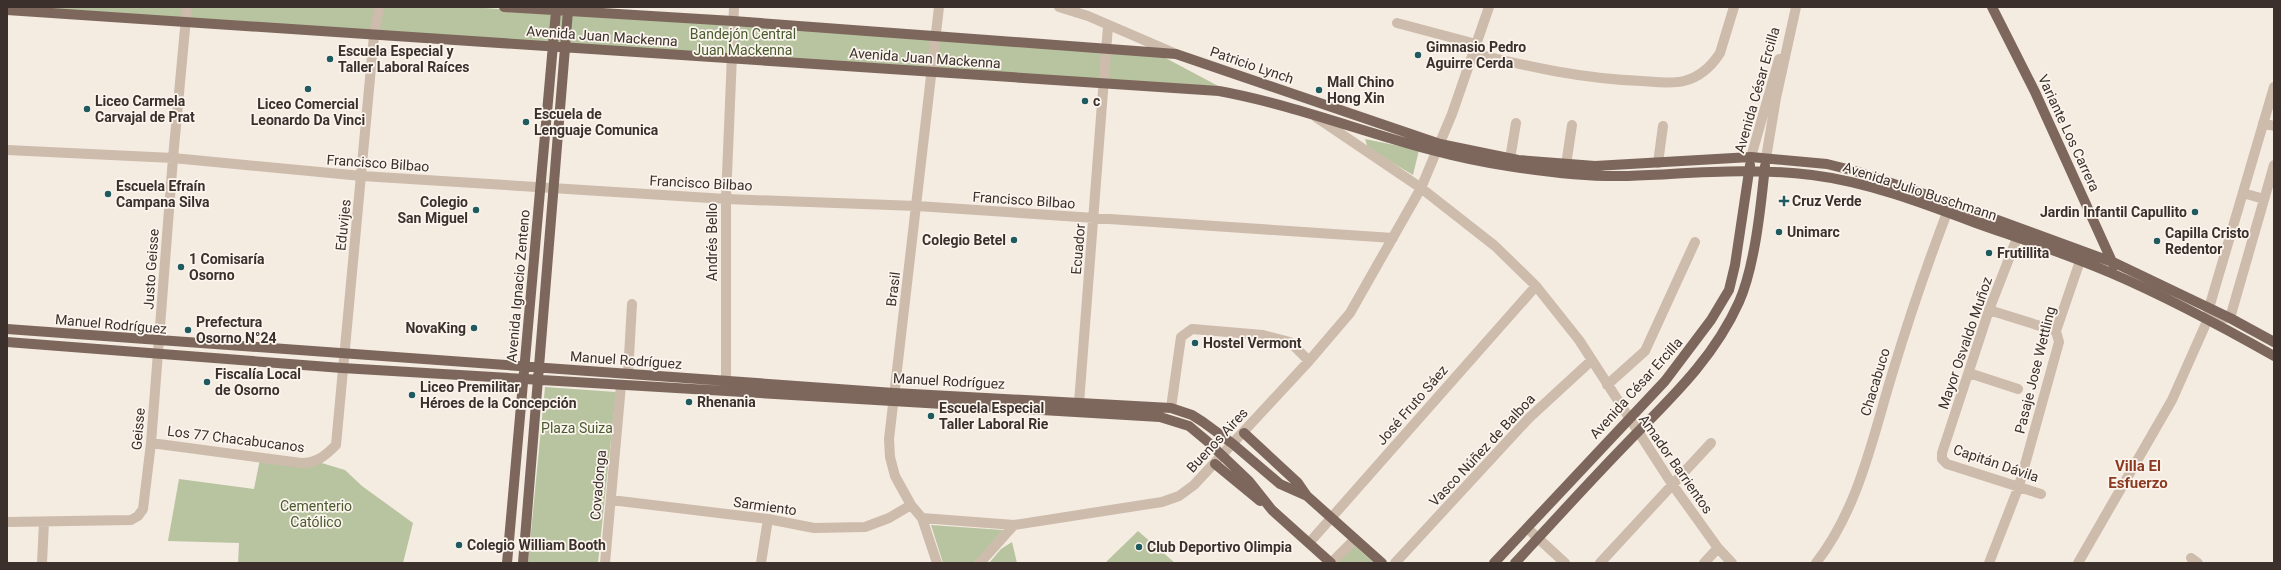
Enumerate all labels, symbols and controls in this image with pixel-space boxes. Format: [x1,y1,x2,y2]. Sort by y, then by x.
street label: Avenida Juan Mackenna [526,23,678,49]
street label: Avenida César Ercilla [1731,25,1783,155]
park label: Bandejón Central Juan Mackenna [690,26,796,58]
place label: Gimnasio Pedro Aguirre Cerda [1426,39,1526,71]
place label: Escuela Especial y Taller Laboral Raíces [338,43,469,75]
street label: Patricio Lynch [1208,43,1296,87]
street label: Avenida Juan Mackenna [849,45,1001,71]
marker: Gimnasio Pedro Aguirre Cerda [1413,50,1423,60]
marker: Escuela Especial y Taller Laboral Raíces [325,54,335,64]
street label: Variante Los Carrera [2035,72,2103,194]
place label: Mall Chino Hong Xin [1327,74,1394,106]
marker: Liceo Comercial Leonardo Da Vinci [303,84,313,94]
marker: Mall Chino Hong Xin [1314,85,1324,95]
place label: Liceo Carmela Carvajal de Prat [95,93,195,125]
place label: c [1093,93,1100,109]
place label: Liceo Comercial Leonardo Da Vinci [251,96,365,128]
marker: c [1080,96,1090,106]
marker: Liceo Carmela Carvajal de Prat [82,104,92,114]
place label: Escuela de Lenguaje Comunica [534,106,659,138]
marker: Escuela de Lenguaje Comunica [521,117,531,127]
street label: Francisco Bilbao [326,151,430,175]
street label: Avenida Julio Buschmann [1841,159,1999,223]
street label: Francisco Bilbao [649,172,753,194]
place label: Escuela Efraín Campana Silva [116,178,210,210]
street label: Francisco Bilbao [972,188,1076,212]
marker: Escuela Efraín Campana Silva [103,189,113,199]
place label: Cruz Verde [1792,193,1862,209]
place label: Colegio San Miguel [397,194,468,226]
marker: Cruz Verde [1779,196,1789,206]
street label: Eduvijes [332,198,354,252]
street label: Andrés Bello [704,203,720,281]
place label: Jardin Infantil Capullito [2040,204,2187,220]
marker: Colegio San Miguel [471,205,481,215]
marker: Jardin Infantil Capullito [2190,207,2200,217]
street label: Avenida Ignacio Zenteno [503,209,533,363]
street label: Ecuador [1068,223,1088,275]
place label: Unimarc [1787,224,1840,240]
place label: Capilla Cristo Redentor [2165,225,2249,257]
marker: Unimarc [1774,227,1784,237]
street label: Justo Geisse [140,228,162,310]
place label: Colegio Betel [922,232,1006,248]
marker: Colegio Betel [1009,235,1019,245]
marker: Capilla Cristo Redentor [2152,236,2162,246]
place label: Frutillita [1997,245,2050,261]
marker: Frutillita [1984,248,1994,258]
place label: 1 Comisaría Osorno [189,251,265,283]
marker: 1 Comisaría Osorno [176,262,186,272]
street label: Brasil [883,271,903,307]
street label: Mayor Osvaldo Muñoz [1935,275,1995,411]
street label: Pasaje Jose Wettling [2011,305,2059,435]
street label: Manuel Rodríguez [54,311,168,337]
place label: Prefectura Osorno N°24 [196,314,277,346]
place label: NovaKing [405,320,466,336]
marker: NovaKing [469,323,479,333]
marker: Prefectura Osorno N°24 [183,325,193,335]
street label: Avenida César Ercilla [1586,334,1686,442]
place label: Hostel Vermont [1203,335,1302,351]
marker: Hostel Vermont [1190,338,1200,348]
street label: Chacabuco [1857,346,1893,418]
street label: Manuel Rodríguez [569,348,683,372]
street label: José Fruto Sáez [1373,362,1451,448]
place label: Fiscalía Local de Osorno [215,366,301,398]
street label: Manuel Rodríguez [893,370,1006,392]
marker: Fiscalía Local de Osorno [202,377,212,387]
place label: Liceo Premilitar Héroes de la Concepción [420,379,577,411]
marker: Liceo Premilitar Héroes de la Concepción [407,390,417,400]
street label: Vasco Núñez de Balboa [1426,391,1538,509]
place label: Rhenania [697,394,756,410]
marker: Rhenania [684,397,694,407]
place label: Escuela Especial Taller Laboral Rie [939,400,1049,432]
street label: Buenos Aires [1183,405,1251,475]
street label: Geisse [128,407,148,451]
marker: Escuela Especial Taller Laboral Rie [926,411,936,421]
street label: Amador Barrientos [1636,411,1716,517]
park label: Plaza Suiza [541,420,613,436]
street label: Los 77 Chacabucanos [166,423,306,455]
street label: Capitán Dávila [1951,441,2041,485]
street label: Covadonga [587,449,609,521]
district label: Villa El Esfuerzo [2108,457,2168,492]
street label: Sarmiento [732,494,798,518]
park label: Cementerio Católico [280,498,352,530]
place label: Colegio William Booth [467,537,606,553]
place label: Club Deportivo Olimpia [1147,539,1293,555]
marker: Colegio William Booth [454,540,464,550]
marker: Club Deportivo Olimpia [1134,542,1144,552]

